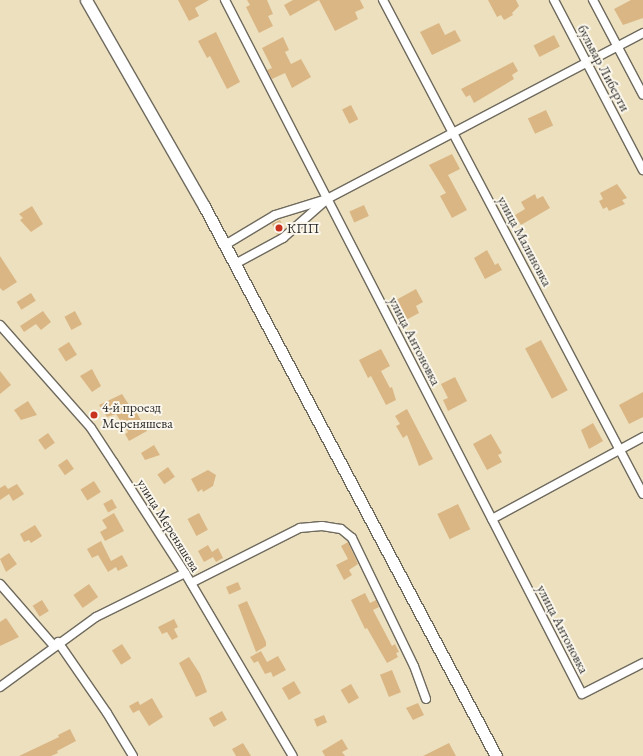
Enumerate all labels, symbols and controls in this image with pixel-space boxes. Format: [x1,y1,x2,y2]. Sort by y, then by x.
street label: бульвар Либерти [574,22,634,114]
street label: улица Малиновка [494,193,556,289]
place label: КПП [287,220,319,236]
marker: КПП [274,223,284,233]
street label: улица Антоновка [385,294,445,388]
place label: 4-й проезд Мереняшева [102,399,173,432]
marker: 4-й проезд Мереняшева [89,410,99,420]
street label: улица Мереняшева [134,476,204,574]
street label: улица Антоновка [533,582,593,676]

